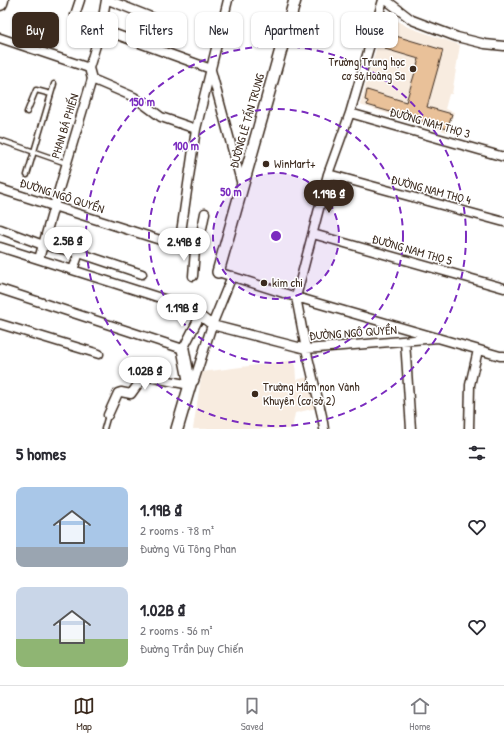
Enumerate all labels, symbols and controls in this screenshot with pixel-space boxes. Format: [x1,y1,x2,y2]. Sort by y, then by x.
chip: Buy [12,12,59,48]
chip: Rent [67,12,118,48]
chip: Filters [126,12,187,48]
chip: New [195,12,243,48]
chip: Apartment [251,12,333,48]
chip: House [341,12,398,48]
place label: Trường Trung học cơ sở Hoàng Sa [329,53,405,84]
marker: Trường Trung học cơ sở Hoàng Sa [408,64,418,74]
street label: ĐƯỜNG LÊ TẤN TRUNG [225,71,268,170]
street label: PHAN BÁ PHIẾN [47,91,82,160]
text: 150 m [129,93,155,110]
street label: ĐƯỜNG NAM THỌ 3 [388,103,472,142]
text: 100 m [173,137,199,154]
place label: WinMart+ [274,155,316,172]
marker: WinMart+ [261,159,271,169]
street label: ĐƯỜNG NAM THỌ 4 [389,171,473,208]
street label: ĐƯỜNG NGÔ QUYỀN [18,174,107,217]
pin: 1.19B ₫ [292,180,366,214]
text: 50 m [220,183,242,200]
text: 1.19B ₫ [313,184,345,202]
pin: 2.5B ₫ [35,227,101,261]
pin: 2.49B ₫ [147,228,221,262]
centre of rings [269,229,283,243]
street label: ĐƯỜNG NAM THỌ 5 [370,230,454,269]
text: 2.5B ₫ [53,231,83,249]
text: 2.49B ₫ [167,232,201,250]
place label: kim chi [272,274,303,291]
marker: kim chi [259,278,269,288]
pin: 1.19B ₫ [145,294,219,328]
text: 1.19B ₫ [166,298,198,316]
street label: ĐƯỜNG NGÔ QUYỀN [309,321,397,344]
pin: 1.02B ₫ [108,357,182,391]
text: 1.02B ₫ [128,361,162,379]
place label: Trường Mầm non Vành Khuyên (cơ sở 2) [263,378,360,409]
marker: Trường Mầm non Vành Khuyên (cơ sở 2) [250,389,260,399]
text: 5 homes [16,442,66,465]
icon: filters [466,442,488,464]
text: 1.19B ₫ [140,498,182,521]
icon: home [48,503,96,551]
icon: heart [466,516,488,538]
text: 2 rooms · 78 m² [140,521,214,539]
text: Đường Vũ Tông Phan [140,539,236,557]
text: 1.02B ₫ [140,598,185,621]
icon: home [48,603,96,651]
icon: heart [466,616,488,638]
text: 2 rooms · 56 m² [140,621,213,639]
text: Đường Trần Duy Chiến [140,639,244,657]
tab: Map [73,695,95,733]
tab: Saved [241,695,263,733]
tab: Home [409,695,431,733]

